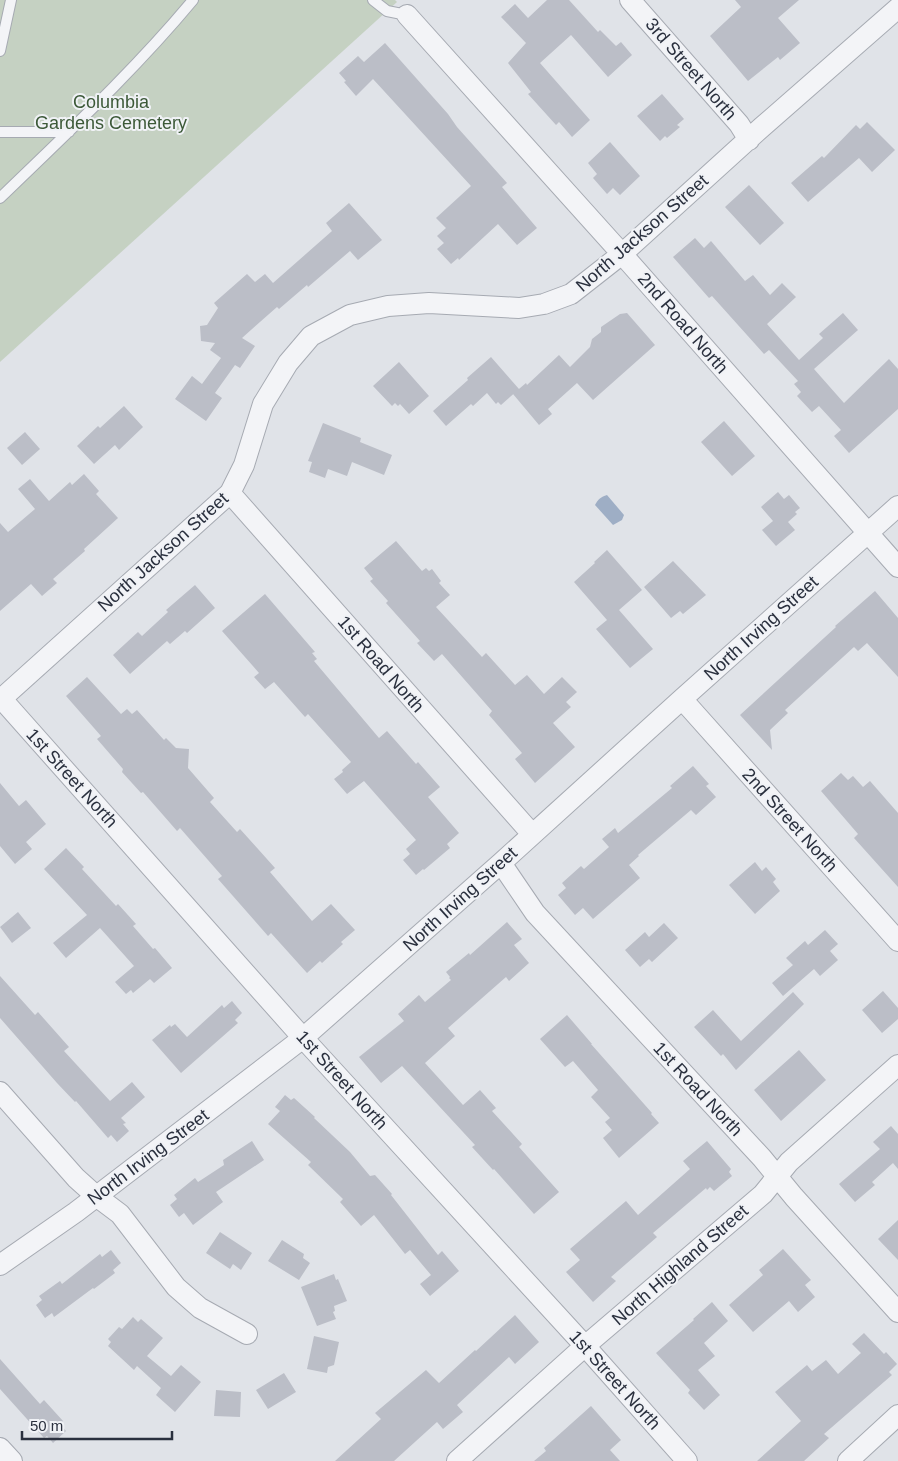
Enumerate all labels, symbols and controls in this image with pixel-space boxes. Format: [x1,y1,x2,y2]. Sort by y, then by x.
street label: 3rd Street North [641,14,741,124]
park label: Columbia Gardens Cemetery [35,92,187,133]
street label: North Jackson Street [572,170,712,296]
street label: 2nd Road North [634,268,732,378]
street label: North Jackson Street [94,488,232,616]
street label: North Irving Street [700,572,822,684]
street label: 1st Road North [334,612,428,716]
street label: 1st Street North [22,724,122,832]
street label: 2nd Street North [738,764,842,876]
street label: North Irving Street [399,843,521,955]
street label: 1st Street North [292,1026,392,1134]
street label: 1st Road North [649,1038,747,1140]
street label: North Irving Street [84,1105,212,1209]
street label: North Highland Street [608,1201,752,1329]
street label: 1st Street North [565,1326,665,1434]
scale bar [22,1408,172,1440]
text: 50 m [30,1417,63,1434]

